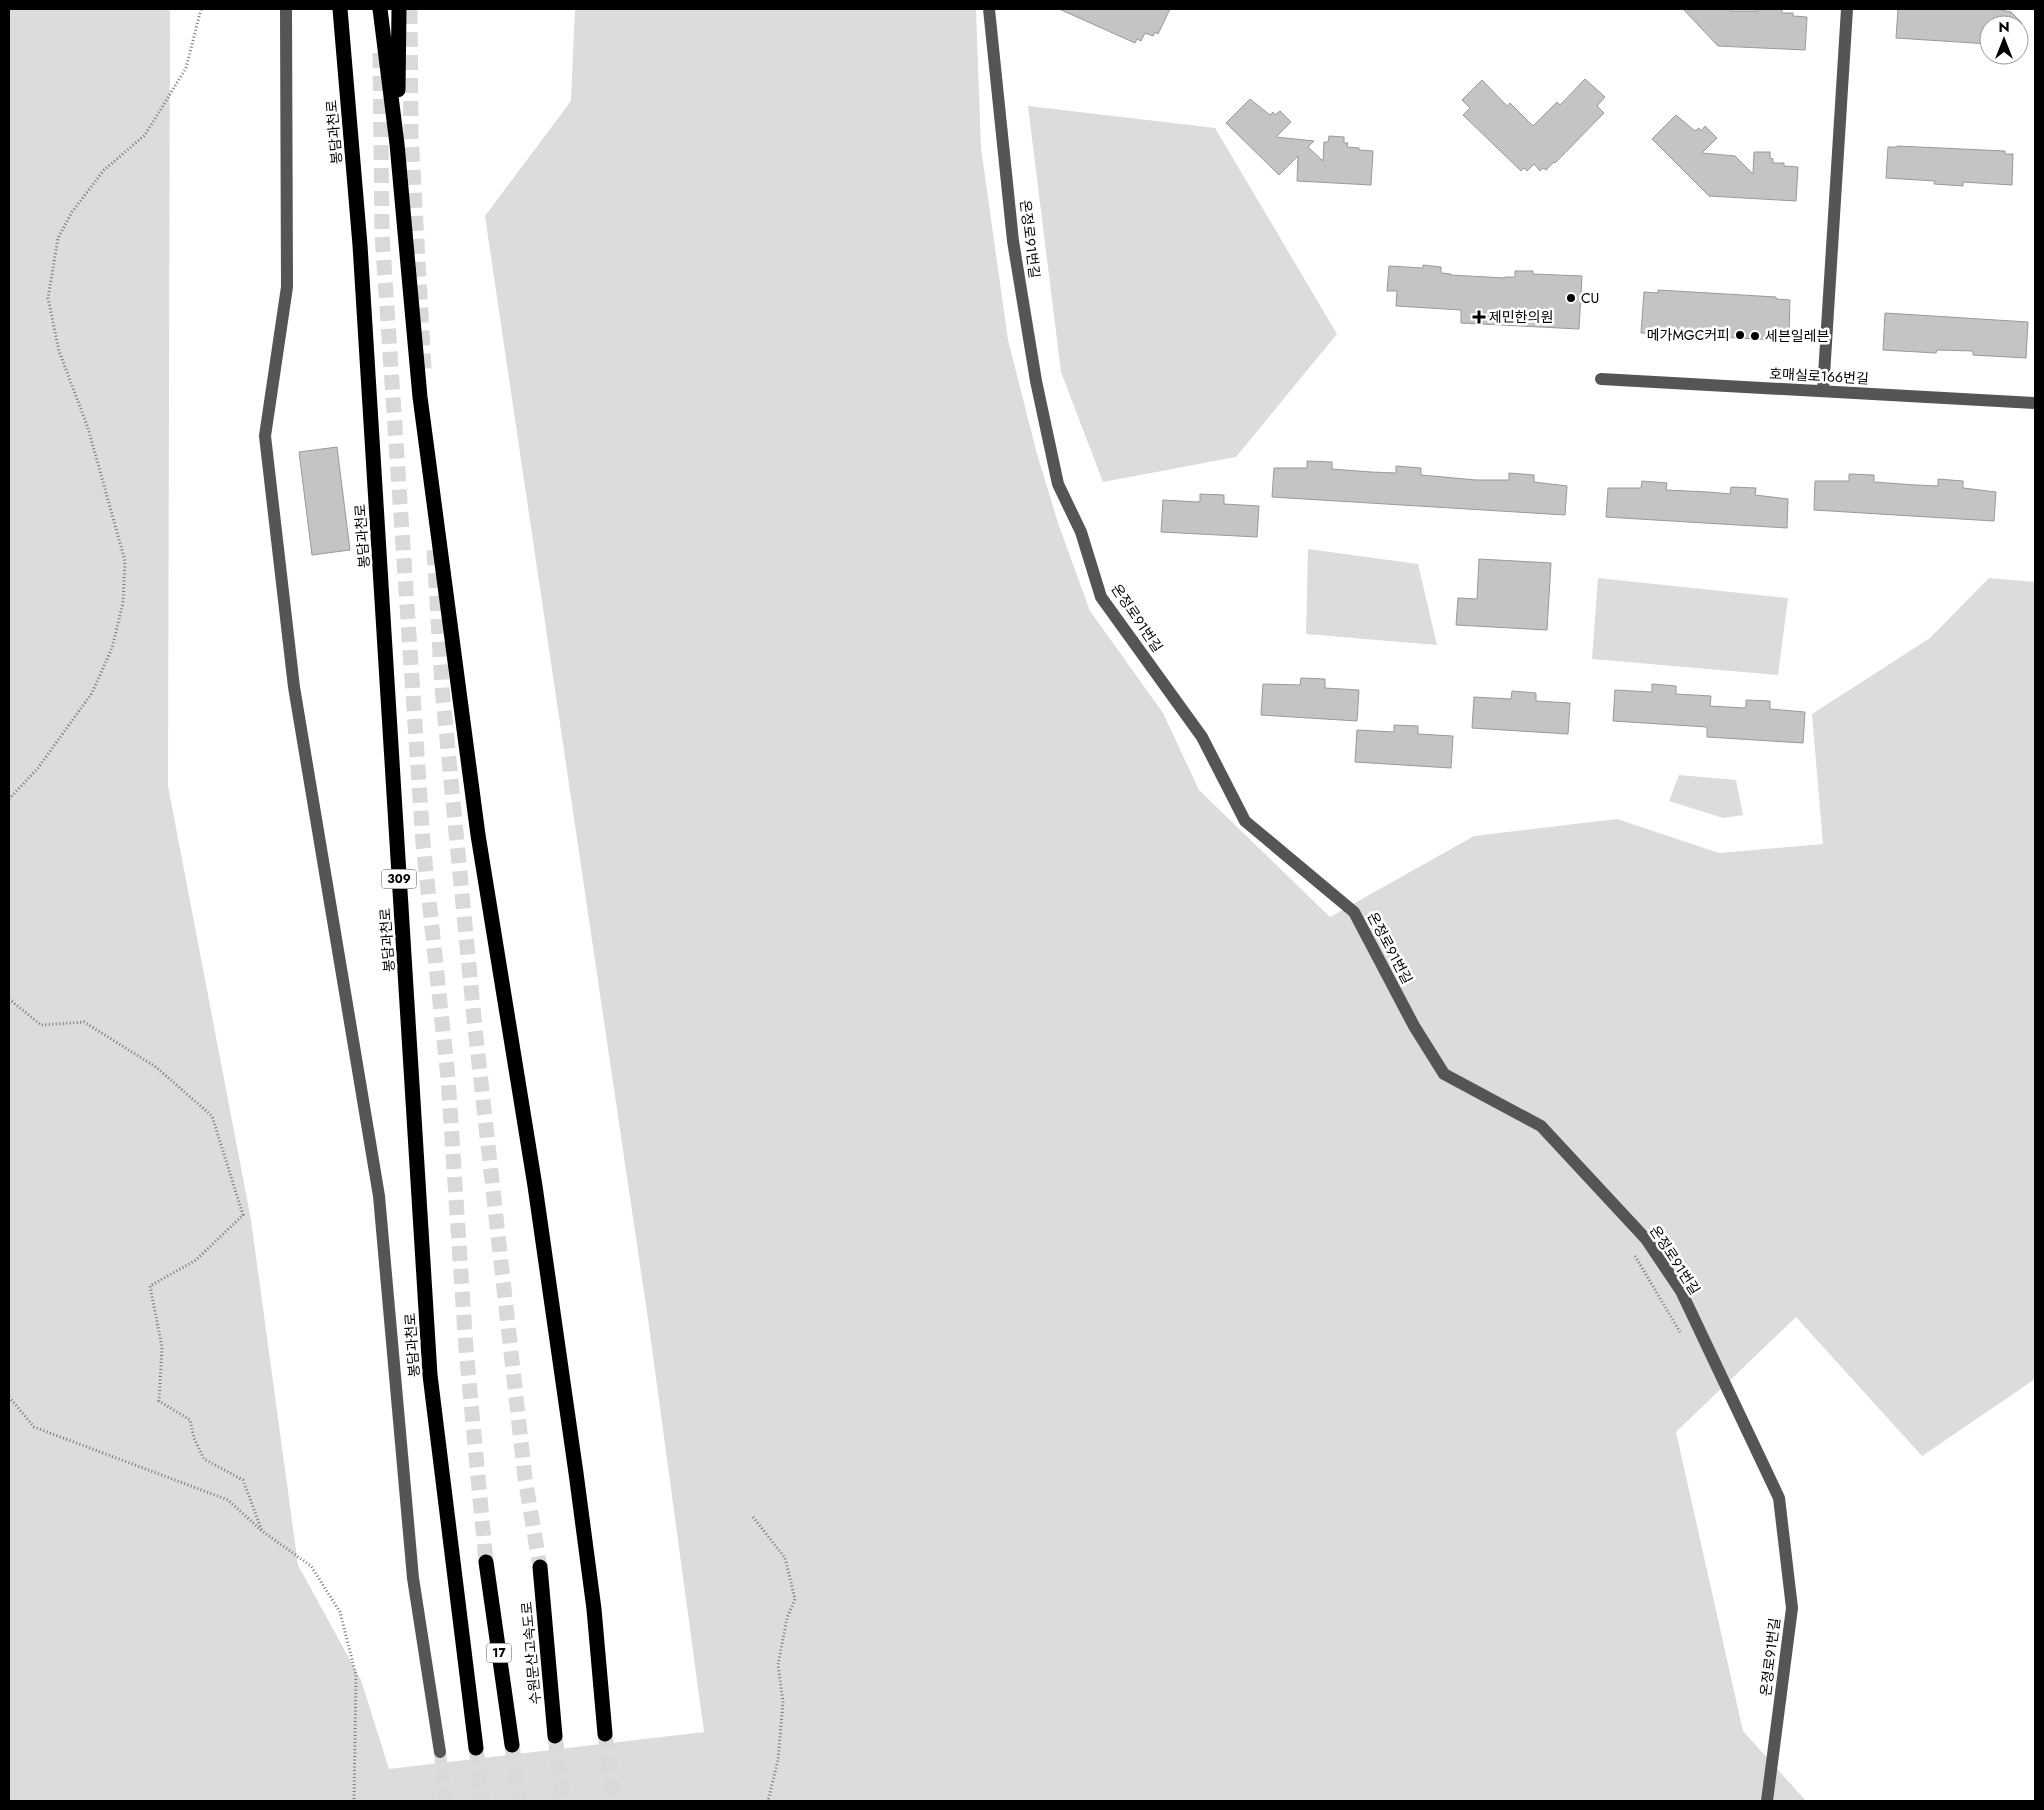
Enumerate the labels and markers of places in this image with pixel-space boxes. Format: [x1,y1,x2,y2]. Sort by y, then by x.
place label: CU [1581,288,1599,308]
marker: CU [1565,292,1577,304]
place label: 제민한의원 [1489,307,1553,327]
marker: 제민한의원 [1473,311,1485,323]
place label: 메가MGC커피 [1647,325,1730,345]
place label: 세븐일레븐 [1765,326,1830,346]
marker: 메가MGC커피 [1734,329,1746,341]
marker: 세븐일레븐 [1749,330,1761,342]

